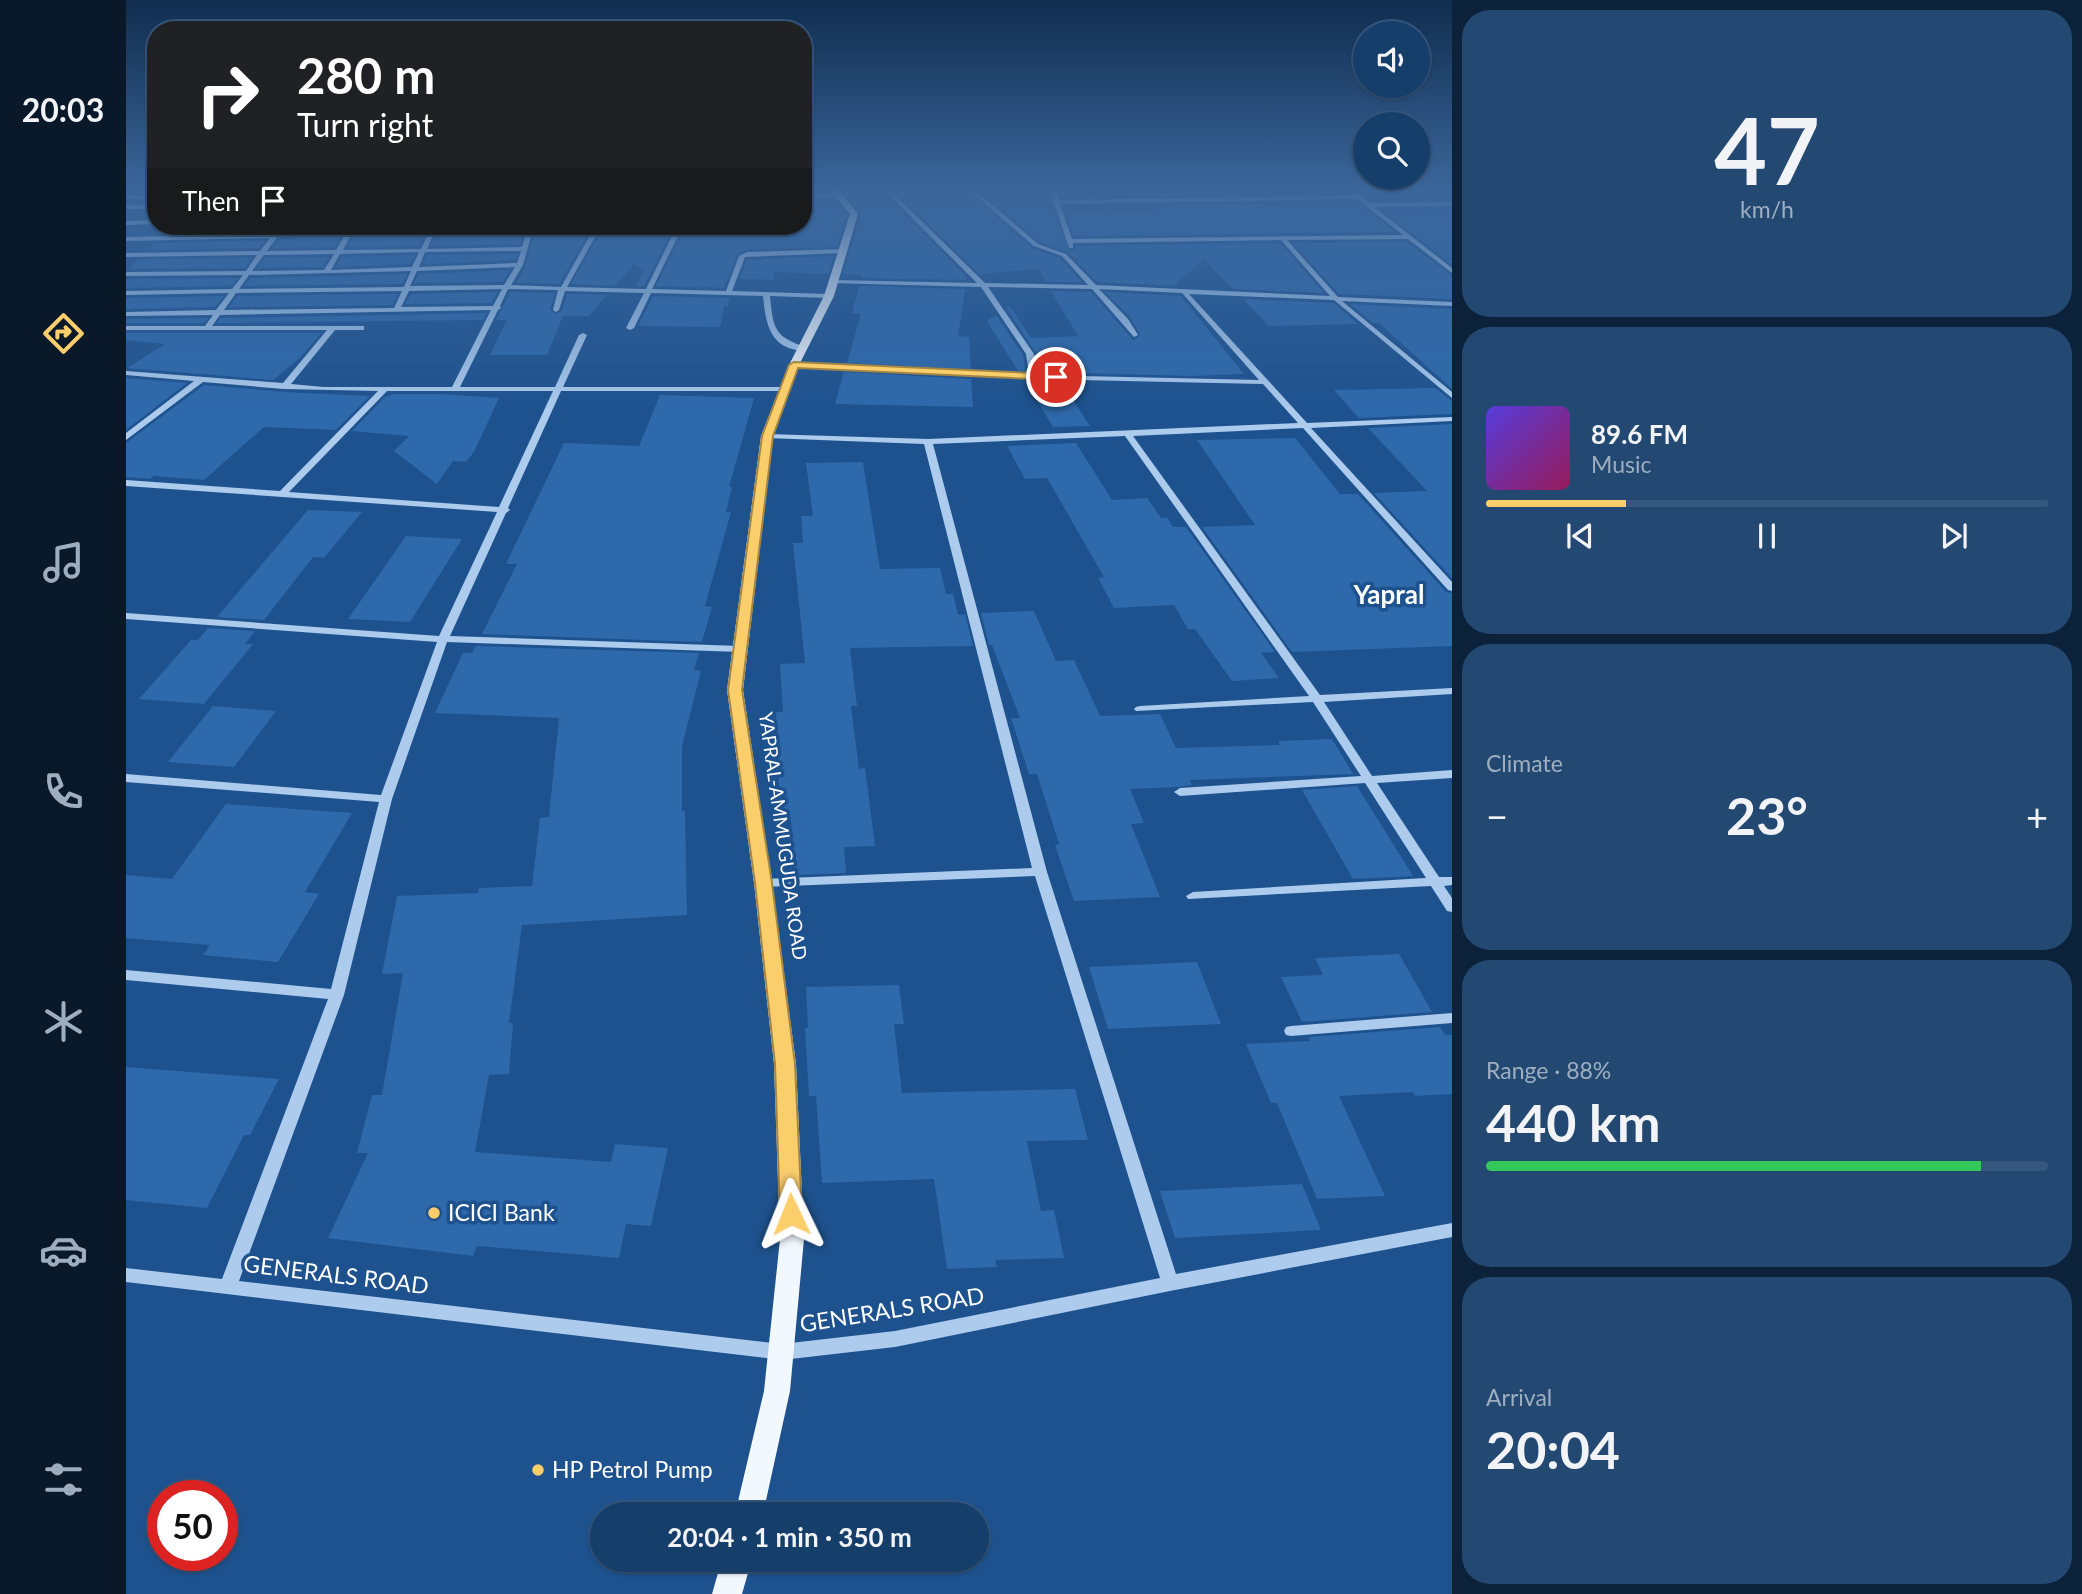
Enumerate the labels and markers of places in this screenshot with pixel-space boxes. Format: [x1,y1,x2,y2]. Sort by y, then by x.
pin [1026,347,1086,407]
place label: ICICI Bank [448,1198,555,1226]
marker: ICICI Bank [426,1205,442,1221]
place label: HP Petrol Pump [552,1455,713,1483]
marker: HP Petrol Pump [530,1462,546,1478]

